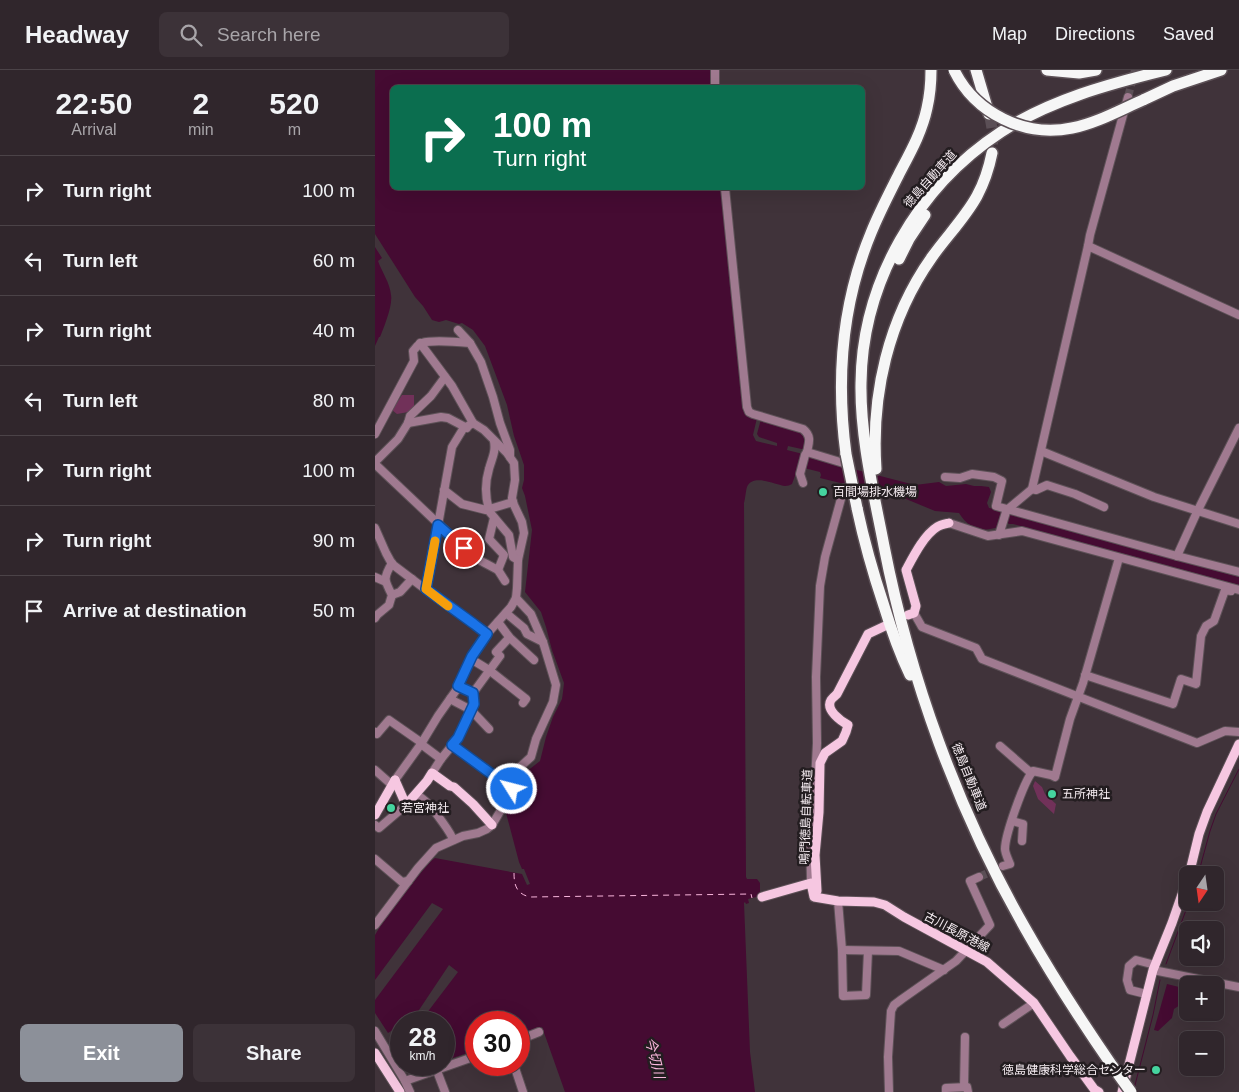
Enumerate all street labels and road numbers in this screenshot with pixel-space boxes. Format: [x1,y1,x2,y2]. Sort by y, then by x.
street label: 徳島自動車道 [901,148,959,210]
street label: 徳島自動車道 [949,741,989,813]
street label: 鳴門徳島自転車道 [797,769,815,865]
street label: 古川長原港線 [922,909,992,955]

